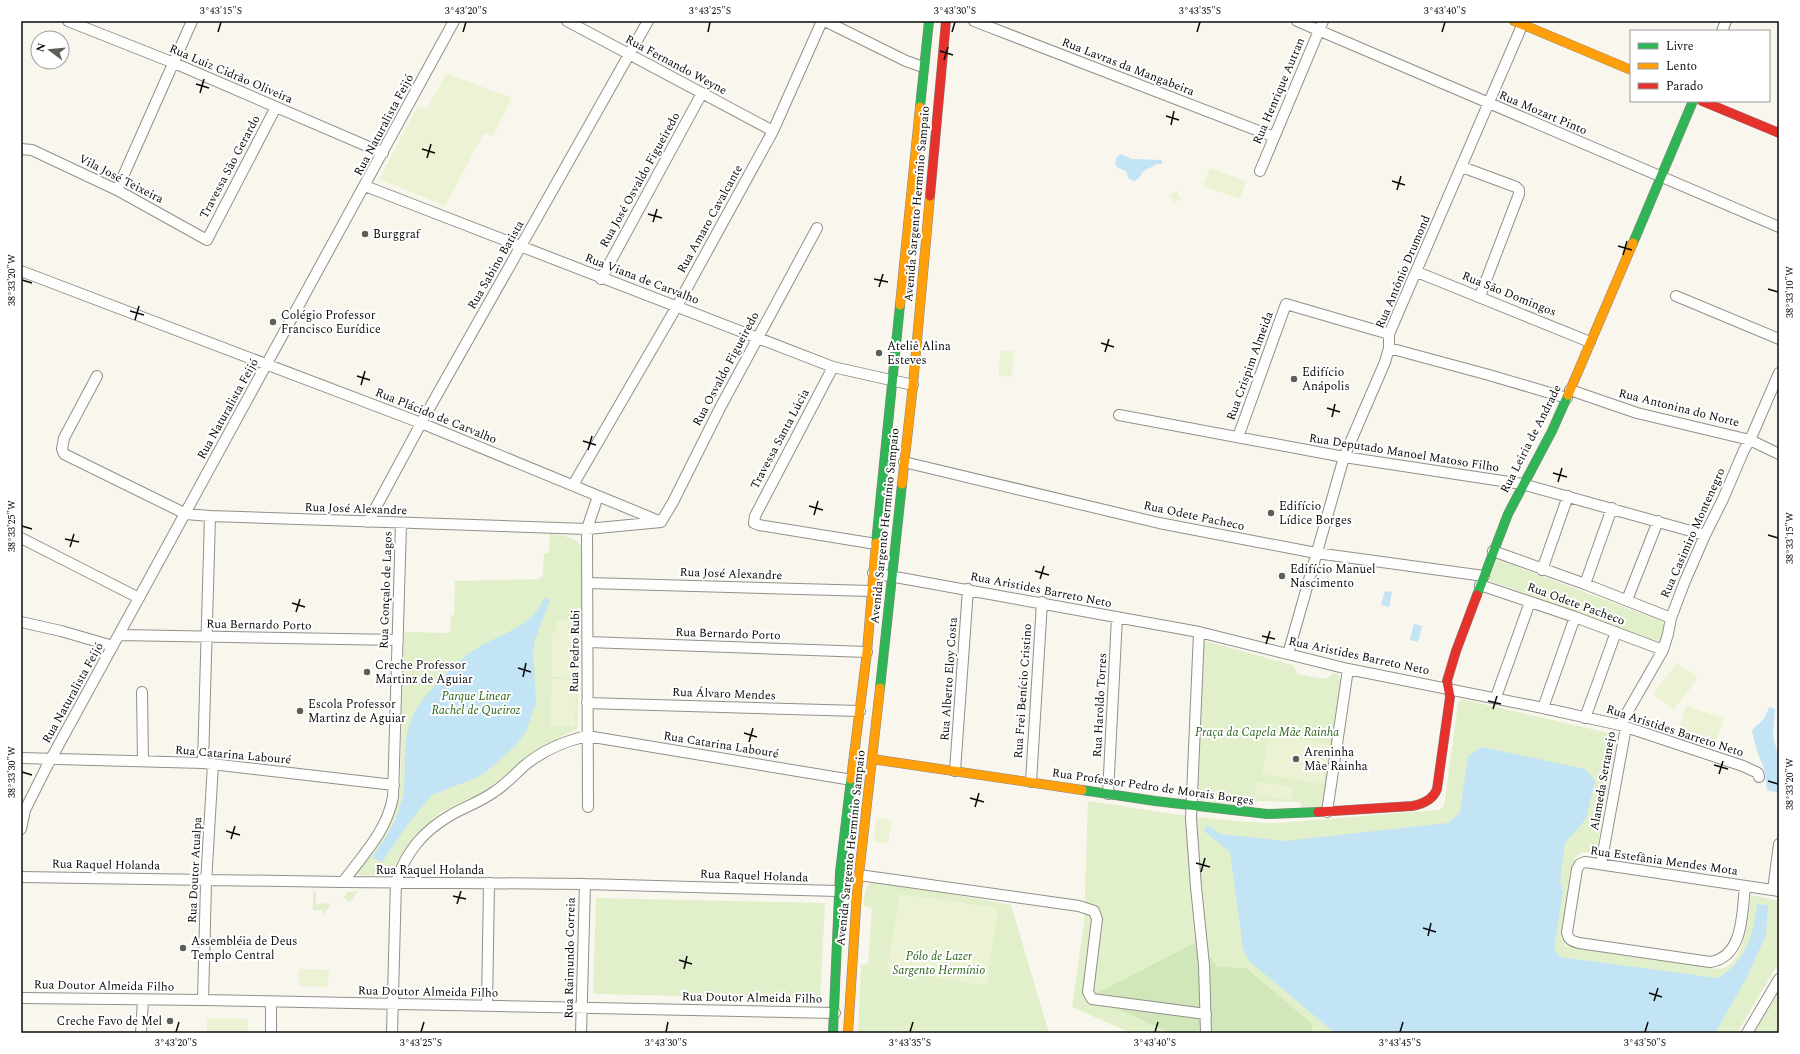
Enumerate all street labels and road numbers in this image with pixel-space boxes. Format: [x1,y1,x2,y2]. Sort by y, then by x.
street label: Rua Fernando Weyne [622,30,730,100]
street label: Rua Lavras da Mangabeira [1059,33,1197,101]
street label: Rua Henrique Autran [1248,35,1310,147]
street label: Rua Luiz Cidrão Oliveira [166,39,296,109]
street label: Rua Naturalista Feijó [349,71,419,179]
street label: Rua Mozart Pinto [1496,86,1590,140]
street label: Avenida Sargento Hermínio Sampaio [899,105,935,303]
street label: Rua José Osvaldo Figueiredo [595,109,685,251]
street label: Travessa São Gerardo [195,112,265,222]
street label: Vila José Teixeira [75,149,167,209]
street label: Rua Amaro Cavalcante [672,161,748,277]
street label: Rua Antônio Drumond [1370,212,1436,332]
street label: Rua Sabino Batista [463,217,529,313]
street label: Rua Viana de Carvalho [582,248,702,310]
street label: Rua São Domingos [1459,266,1559,322]
street label: Rua Osvaldo Figueiredo [688,308,764,430]
street label: Rua Crispim Almeida [1221,309,1279,423]
street label: Rua Naturalista Feijó [192,355,264,463]
street label: Rua Leiria de Andrade [1495,381,1567,497]
street label: Rua Plácido de Carvalho [372,383,500,449]
street label: Rua Antonina do Norte [1617,384,1742,432]
street label: Travessa Santa Lúcia [745,385,815,493]
street label: Avenida Sargento Hermínio Sampaio [865,427,905,625]
street label: Rua Deputado Manoel Matoso Filho [1307,429,1501,477]
street label: Rua Casimiro Montenegro [1656,465,1730,601]
street label: Rua Odete Pacheco [1142,496,1246,536]
street label: Rua José Alexandre [304,498,408,520]
street label: Rua Gonçalo de Lagos [374,531,398,649]
street label: Rua José Alexandre [679,563,783,585]
street label: Rua Aristides Barreto Neto [969,567,1113,613]
street label: Rua Odete Pacheco [1524,577,1628,631]
street label: Rua Pedro Rubi [565,609,585,693]
street label: Rua Bernardo Porto [206,615,312,635]
street label: Rua Alberto Eloy Costa [935,616,963,742]
street label: Rua Bernardo Porto [675,623,781,645]
street label: Rua Frei Benício Cristino [1009,623,1037,759]
street label: Rua Aristides Barreto Neto [1287,632,1431,680]
street label: Rua Naturalista Feijó [37,639,109,747]
street label: Rua Haroldo Torres [1088,652,1112,758]
street label: Rua Álvaro Mendes [672,683,776,705]
street label: Rua Aristides Barreto Neto [1604,700,1746,762]
street label: Rua Catarina Labouré [662,727,780,764]
street label: Alameda Sertanejo [1585,730,1621,832]
street label: Rua Catarina Labouré [174,740,292,770]
street label: Avenida Sargento Hermínio Sampaio [831,749,871,947]
street label: Rua Professor Pedro de Morais Borges [1051,763,1255,811]
street label: Rua Doutor Atualpa [183,816,207,924]
street label: Rua Estefânia Mendes Mota [1589,841,1739,881]
street label: Rua Raquel Holanda [52,855,160,875]
street label: Rua Raquel Holanda [376,861,484,880]
street label: Rua Raquel Holanda [700,865,809,887]
street label: Rua Raimundo Correia [559,897,581,1019]
street label: Rua Doutor Almeida Filho [34,975,174,997]
street label: Rua Doutor Almeida Filho [358,981,498,1003]
street label: Rua Doutor Almeida Filho [682,987,822,1009]

